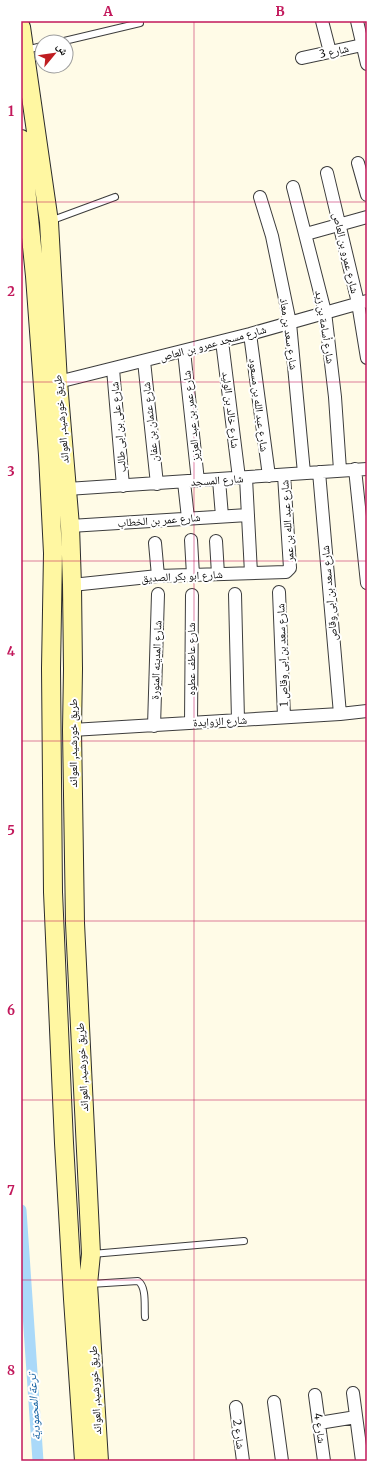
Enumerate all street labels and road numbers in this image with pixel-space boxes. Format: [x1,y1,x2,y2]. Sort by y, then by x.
street label: شارع 3 [318,41,350,61]
street label: شارع عمرو بن العاص [330,211,362,295]
street label: شارع أسامة بن زيد [312,289,338,365]
street label: شارع سعد بن معاذ [277,297,301,371]
street label: شارع مسجد عمرو بن العاص [158,322,268,364]
street label: شارع عبد الله بن مسعود [246,358,272,452]
street label: شارع عمر بن عبد العزيز [179,370,203,463]
street label: شارع خالد بن الوليد [219,371,243,449]
street label: طريق خورشيد, العوائد [50,374,72,464]
street label: شارع على بن ابى طالب [107,381,129,473]
street label: شارع عثمان بن عفان [139,381,161,463]
street label: شارع المسجد [190,471,244,489]
street label: شارع عبد الله بن عمر [277,480,297,563]
street label: شارع عمر بن الخطاب [117,510,201,530]
street label: شارع سعد بن ابى وقاص [318,545,340,641]
street label: شارع ابو بكر الصديق [141,567,223,585]
street label: شارع سعد بن ابى وقاص 1 [273,603,291,707]
street label: شارع المدينه المنورة [148,620,164,700]
street label: شارع عاطف عطوه [184,623,198,695]
street label: طريق خورشيد, العوائد [66,699,80,787]
street label: شارع الزوايدة [193,713,247,729]
street label: طريق خورشيد, العوائد [73,1022,91,1112]
street label: طريق خورشيد, العوائد [86,1345,104,1435]
street label: شارع 4 [311,1412,329,1444]
street label: شارع 2 [230,1418,248,1450]

